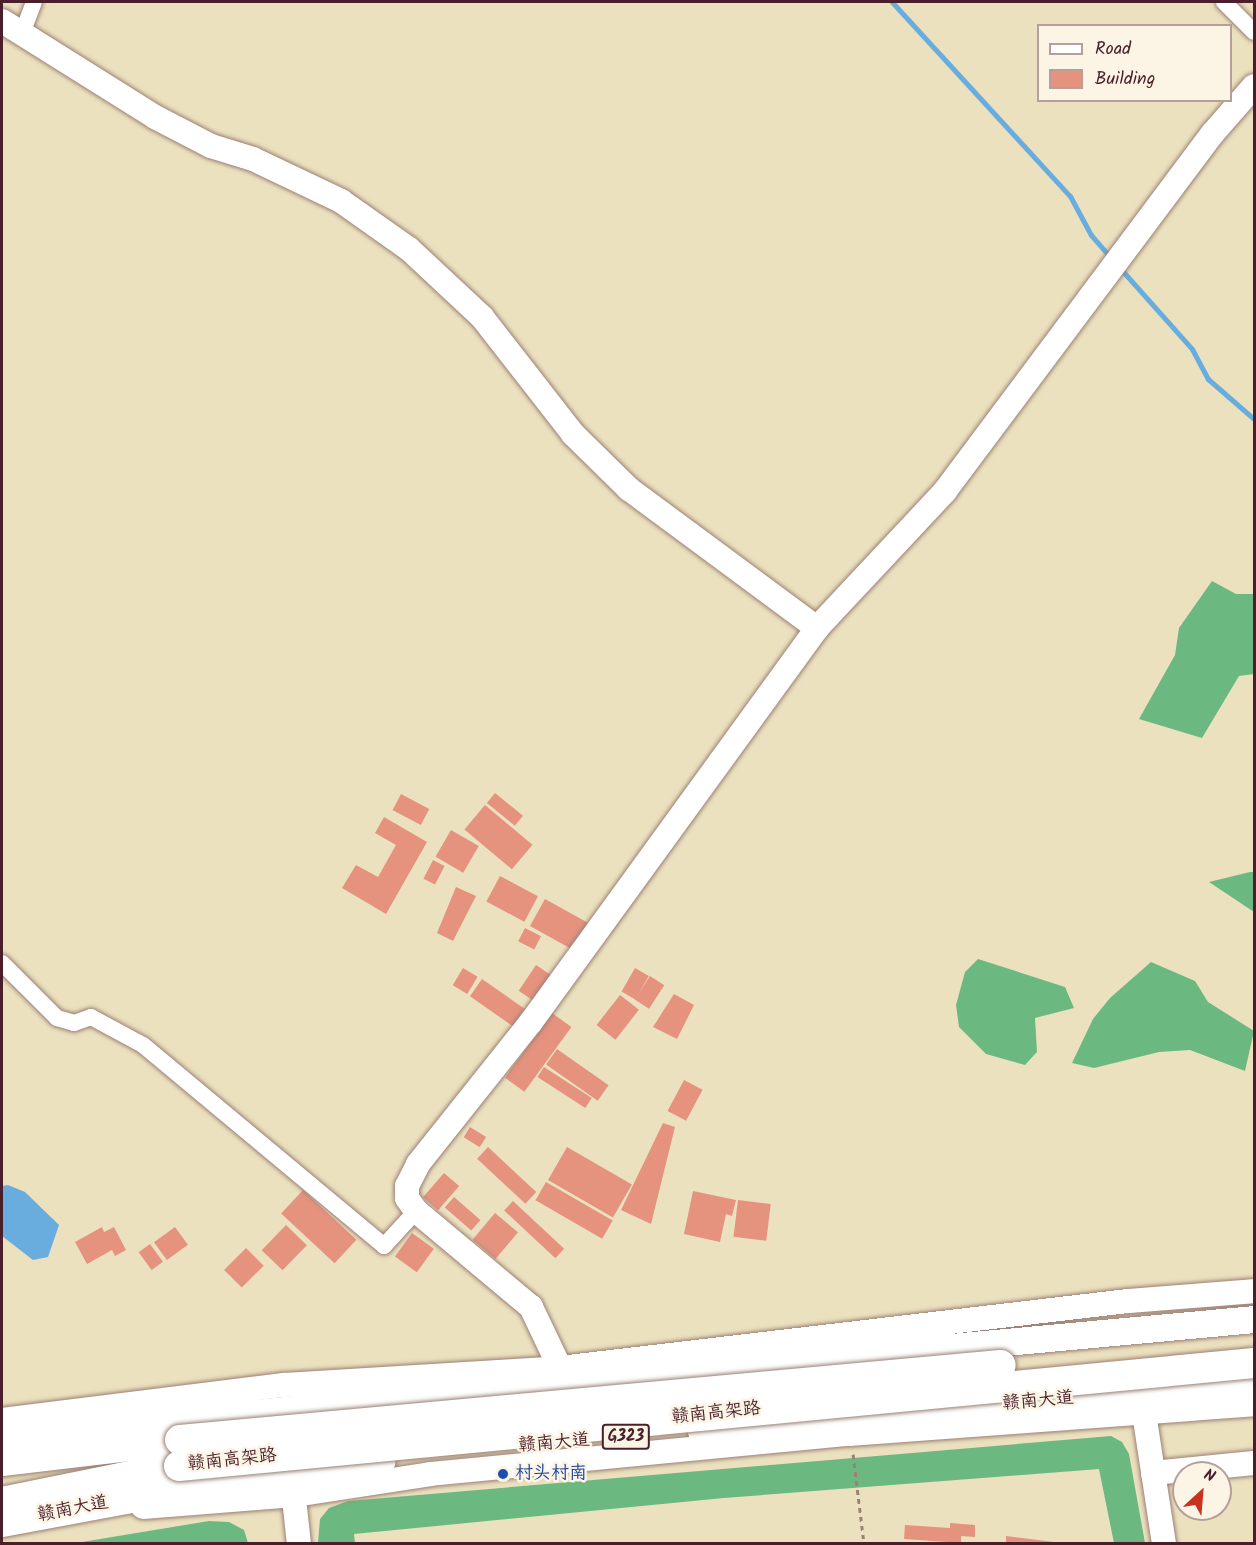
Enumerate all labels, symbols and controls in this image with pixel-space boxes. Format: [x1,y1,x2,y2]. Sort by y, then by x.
legend [1037,24,1232,102]
text: Road [1095,35,1131,64]
text: Building [1095,65,1155,94]
street label: 赣南大道 [1001,1388,1075,1416]
street label: 赣南高架路 [670,1399,762,1429]
road number: G323 [600,1424,652,1450]
street label: 赣南大道 [517,1430,591,1458]
street label: 赣南高架路 [186,1446,278,1476]
north arrow [1172,1461,1232,1521]
place label: 村头村南 [515,1463,587,1485]
text: N [1199,1463,1219,1490]
marker: 村头村南 [496,1467,510,1481]
street label: 赣南大道 [36,1493,110,1527]

